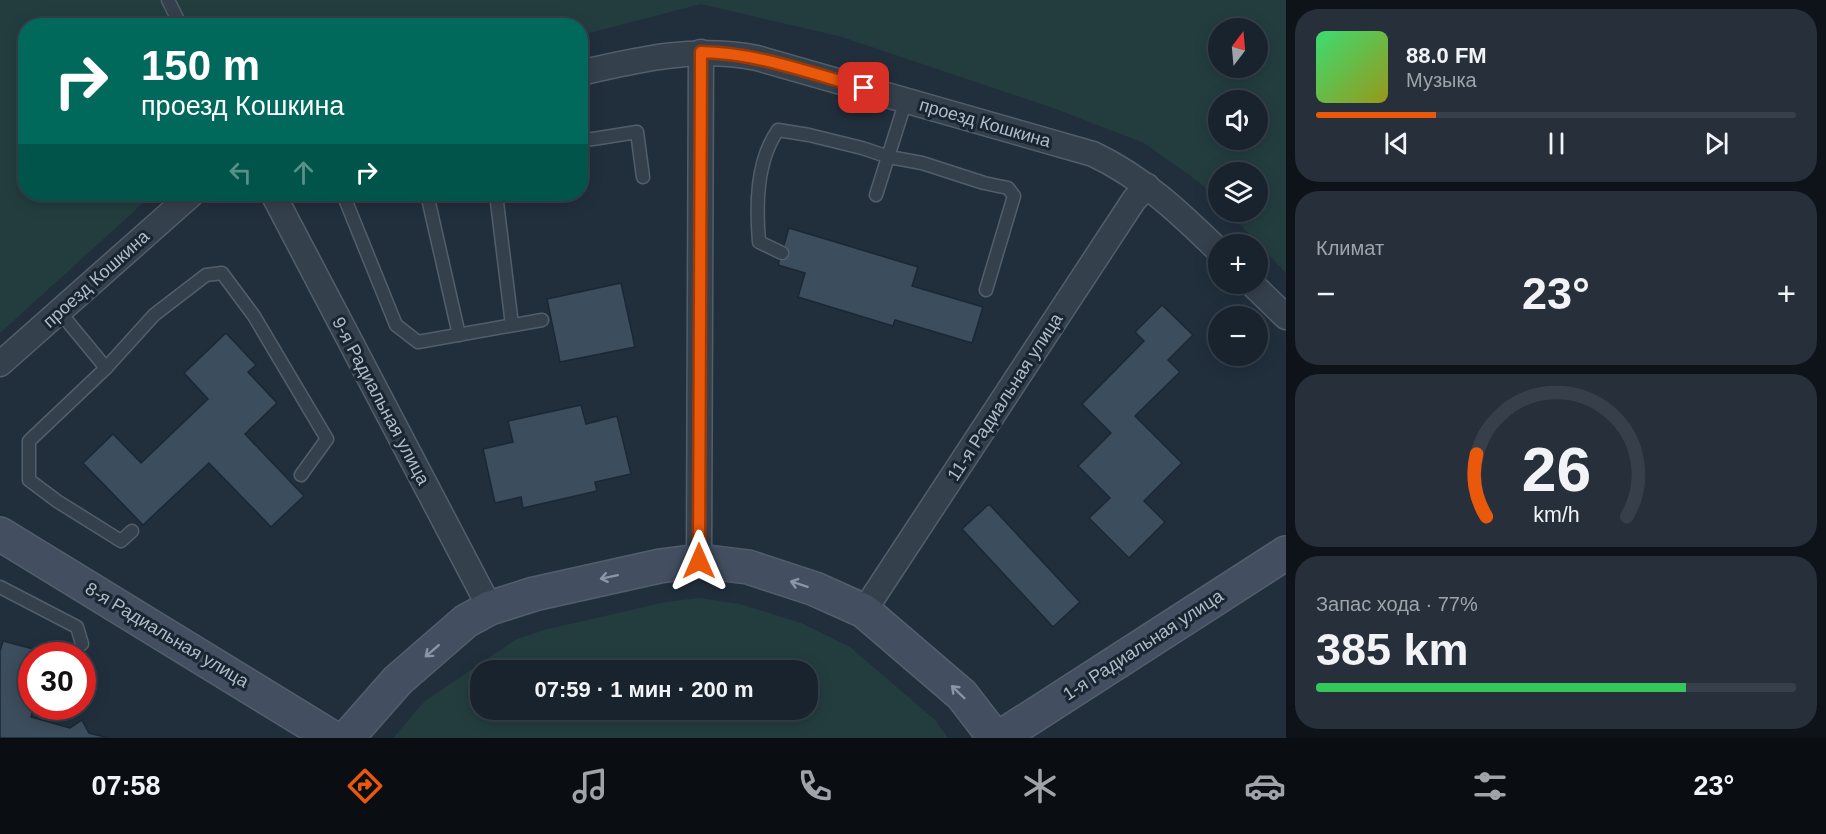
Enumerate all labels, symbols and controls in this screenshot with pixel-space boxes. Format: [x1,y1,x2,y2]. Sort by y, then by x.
north arrow [1208,18,1268,78]
map controls [1208,18,1268,366]
icon: right [42,42,120,120]
text: 150 m [141,42,260,89]
text: 88.0 FM [1406,43,1487,68]
pin [838,62,889,113]
text: Музыка [1406,69,1477,91]
icon: arrive [847,71,880,104]
button: sound [1208,90,1268,150]
text: проезд Кошкина [141,91,344,121]
street label: проезд Кошкина [917,95,1054,152]
icon: previous [1380,127,1413,160]
icon: pause [1540,127,1573,160]
icon: next [1700,127,1733,160]
icon: left [224,156,257,189]
icon: ahead [287,156,320,189]
icon: right [350,156,383,189]
button: layers [1208,162,1268,222]
street label: проезд Кошкина [39,226,154,332]
button: + [1208,234,1268,294]
text: Климат [1316,237,1384,259]
text: 23° [1522,268,1590,319]
text: − [1316,275,1335,312]
text: + [1777,275,1796,312]
button: − [1208,306,1268,366]
street label: 11-я Радиальная улица [943,309,1067,484]
street label: 9-я Радиальная улица [328,314,434,489]
text: 26 [1521,435,1591,504]
text: km/h [1533,504,1579,528]
position arrow [667,529,731,593]
one-way arrow [600,572,619,583]
street label: 8-я Радиальная улица [82,578,253,692]
one-way arrow [790,578,809,589]
street label: 1-я Радиальная улица [1059,585,1228,704]
text: Запас хода · 77% [1316,593,1478,615]
text: 385 km [1316,624,1469,675]
speed limit sign: 30 [18,642,96,720]
one-way arrow [425,644,440,658]
text: 07:59 · 1 мин · 200 m [534,677,754,702]
one-way arrow [951,685,966,700]
icon: directions [344,765,386,807]
icon: music [569,765,611,807]
icon: phone [794,765,836,807]
icon: climate [1019,765,1061,807]
icon: car [1244,765,1286,807]
icon: filters [1469,765,1511,807]
text: 07:58 [92,771,161,801]
text: 23° [1694,771,1734,801]

